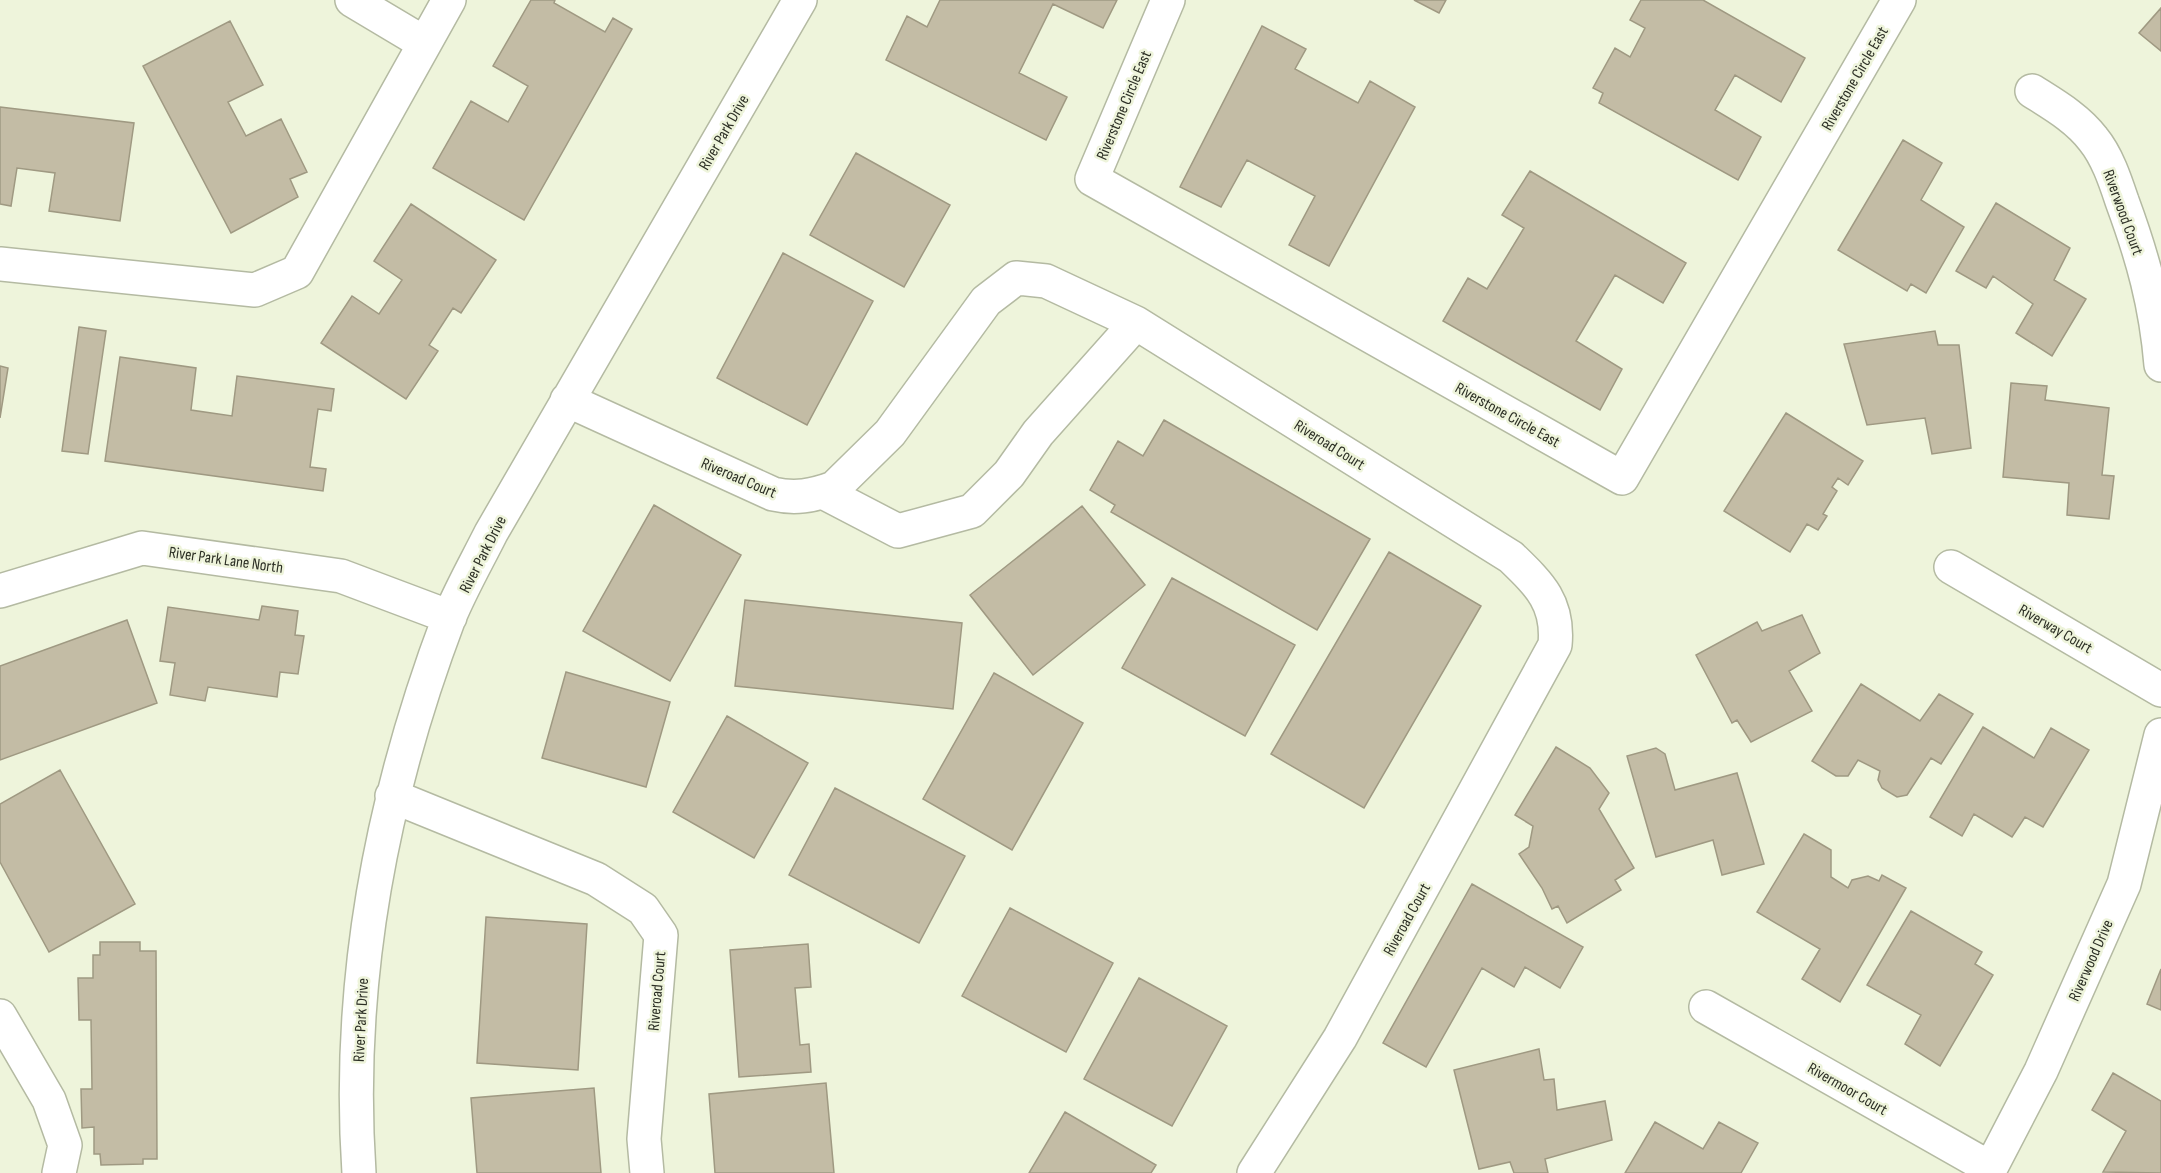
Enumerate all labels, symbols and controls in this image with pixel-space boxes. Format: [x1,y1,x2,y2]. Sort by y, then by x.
street label: Riverstone Circle East [1818,23,1893,134]
street label: Riverstone Circle East [1093,48,1156,163]
street label: River Park Drive [695,92,753,174]
street label: Riverwood Court [2098,167,2147,258]
street label: Riverstone Circle East [1452,379,1563,452]
street label: Riveroad Court [1290,416,1368,475]
street label: Riveroad Court [698,454,779,503]
street label: River Park Drive [456,513,511,596]
street label: River Park Lane North [167,543,284,578]
street label: Riverway Court [2015,601,2096,658]
street label: Riveroad Court [1380,880,1435,959]
street label: Riverwood Drive [2065,917,2118,1004]
street label: Riveroad Court [645,950,670,1032]
street label: River Park Drive [350,978,373,1062]
street label: Rivermoor Court [1804,1059,1891,1120]

